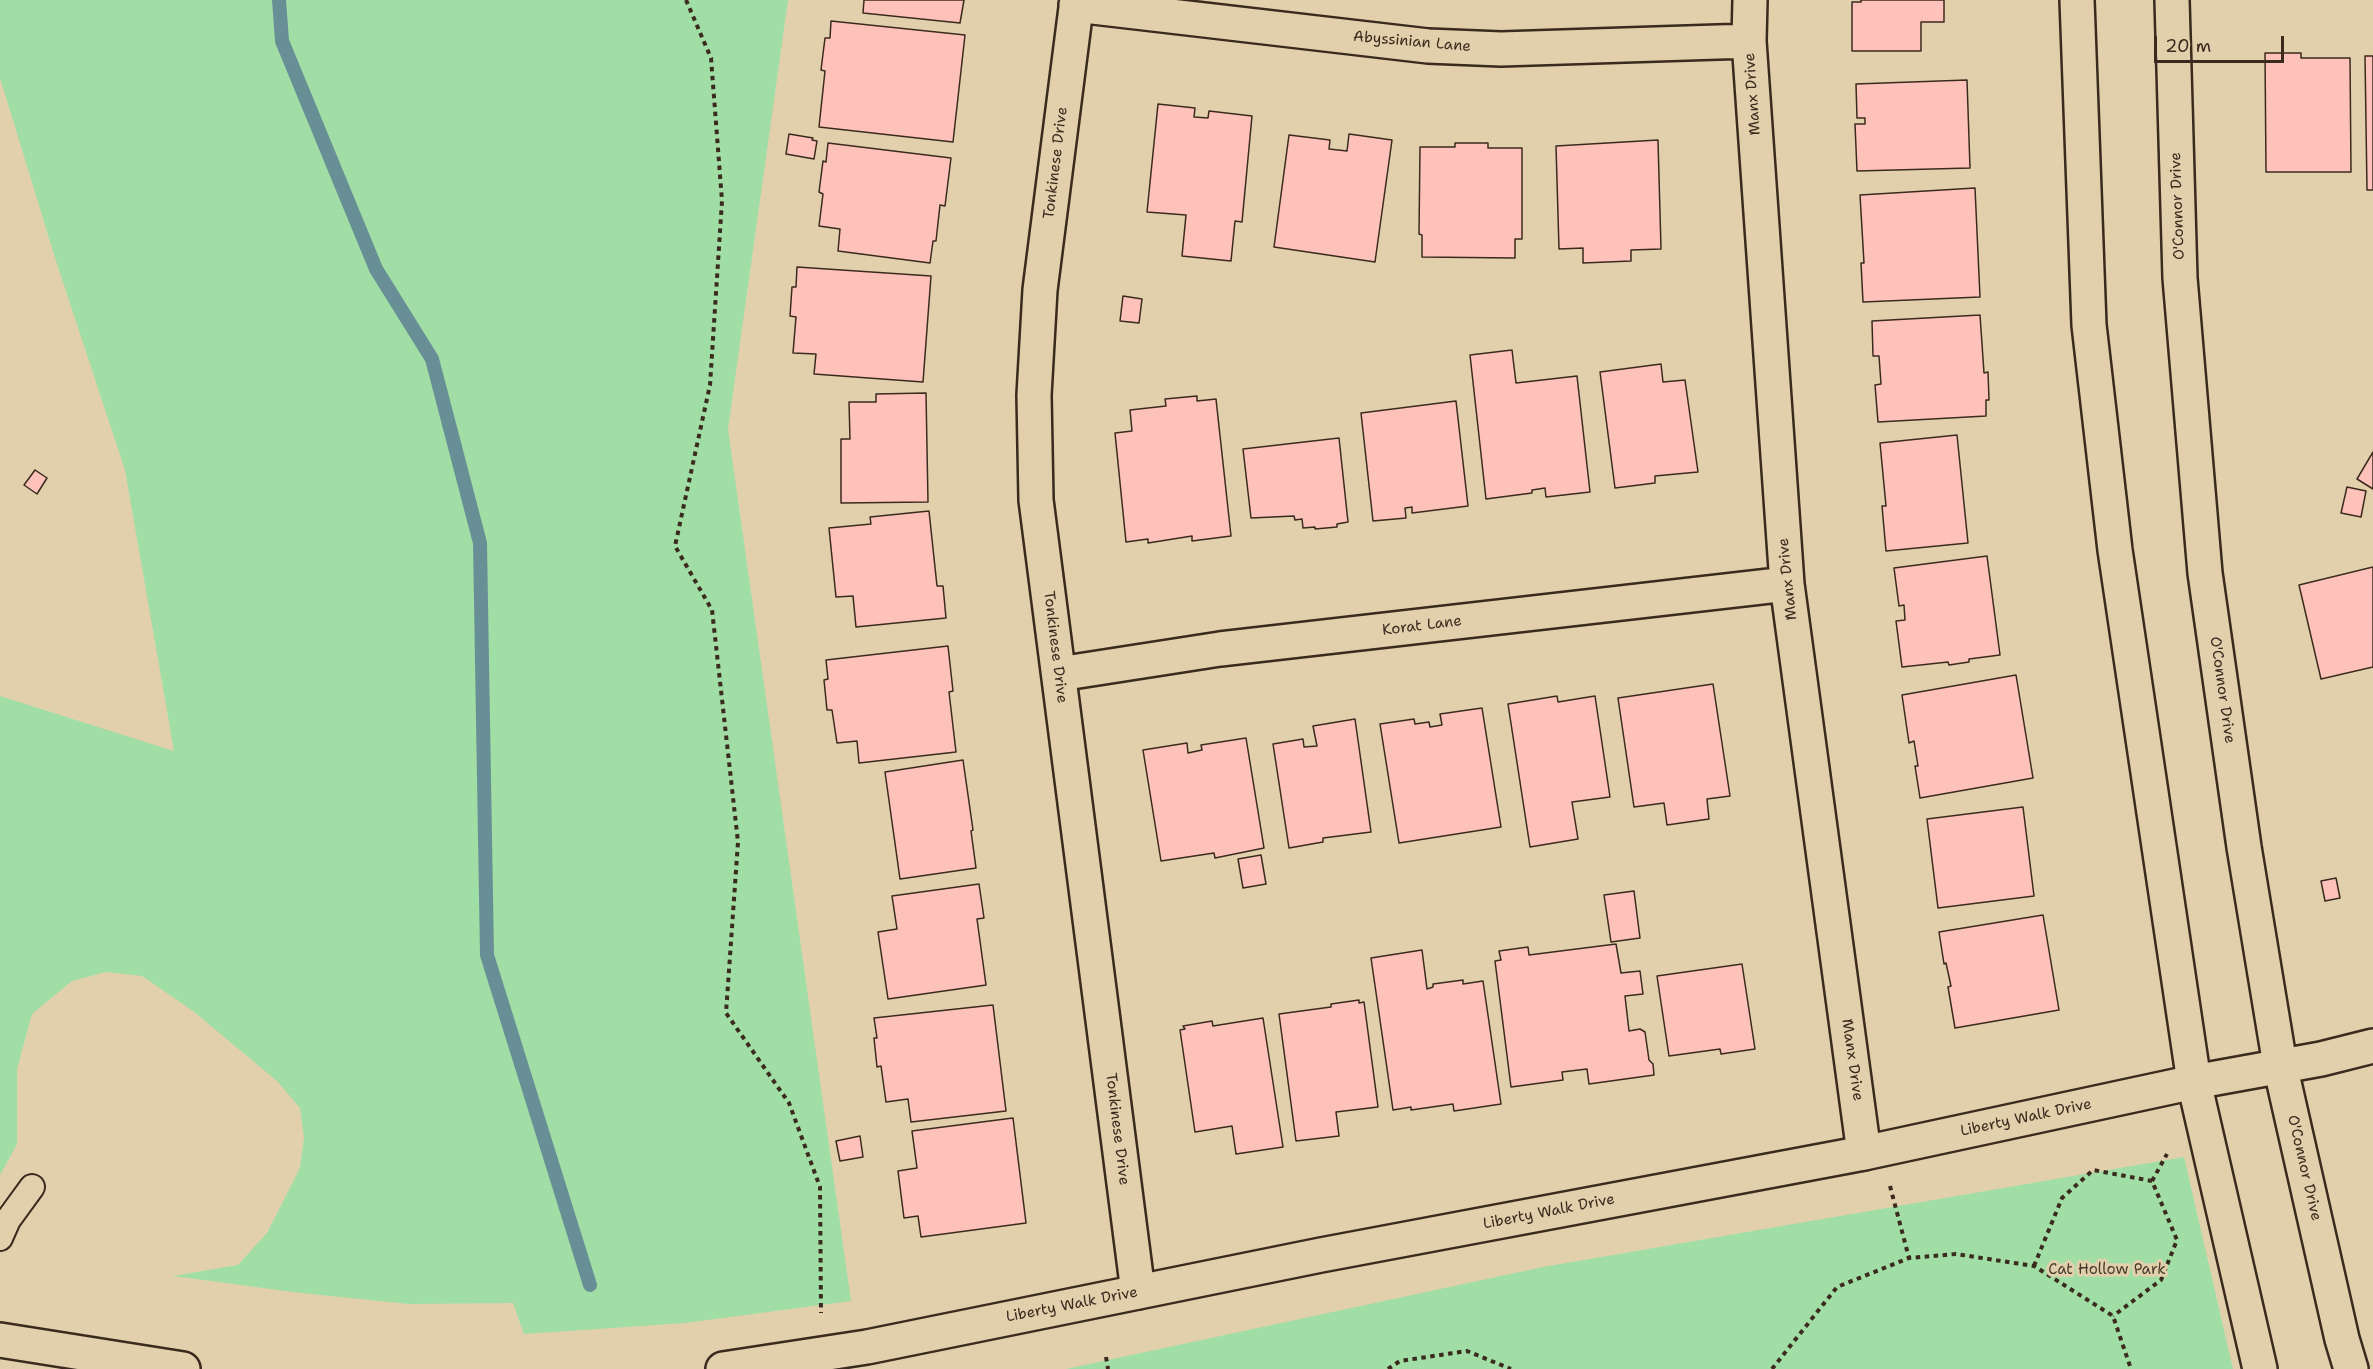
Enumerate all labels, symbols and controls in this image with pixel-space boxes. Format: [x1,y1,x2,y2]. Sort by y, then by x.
scale bar [2157,24,2288,62]
street label: Abyssinian Lane [1352,28,1472,56]
text: 20 m [2165,34,2211,58]
street label: Manx Drive [1741,52,1765,136]
street label: Tonkinese Drive [1040,106,1072,220]
street label: O'Connor Drive [2167,152,2189,260]
street label: Manx Drive [1775,537,1801,621]
street label: Tonkinese Drive [1039,590,1071,704]
street label: Korat Lane [1381,612,1463,640]
street label: O'Connor Drive [2206,635,2238,745]
street label: Manx Drive [1837,1018,1867,1102]
street label: Tonkinese Drive [1101,1072,1133,1186]
street label: Liberty Walk Drive [1959,1095,2093,1141]
street label: O'Connor Drive [2283,1113,2325,1223]
street label: Liberty Walk Drive [1482,1190,1616,1234]
park label: Cat Hollow Park [2048,1261,2166,1279]
street label: Liberty Walk Drive [1005,1283,1139,1327]

